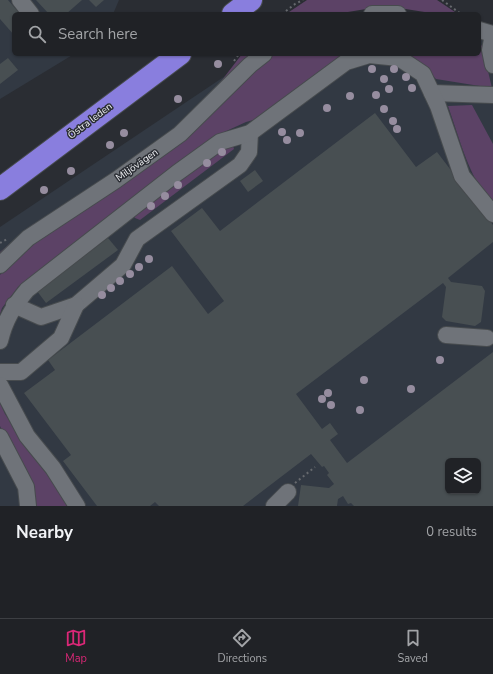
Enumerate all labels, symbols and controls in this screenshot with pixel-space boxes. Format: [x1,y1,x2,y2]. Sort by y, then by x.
search box [12,12,481,56]
icon: search [26,23,48,45]
text: Search here [58,24,138,44]
street label: Östra leden [65,100,115,142]
street label: Miljövägen [113,145,161,185]
map controls [445,458,481,494]
button: layers [445,458,481,494]
text: Nearby [16,521,73,544]
text: 0 results [426,523,477,541]
tab: Map [65,627,87,666]
tab: Directions [217,627,267,666]
tab: Saved [397,627,428,666]

